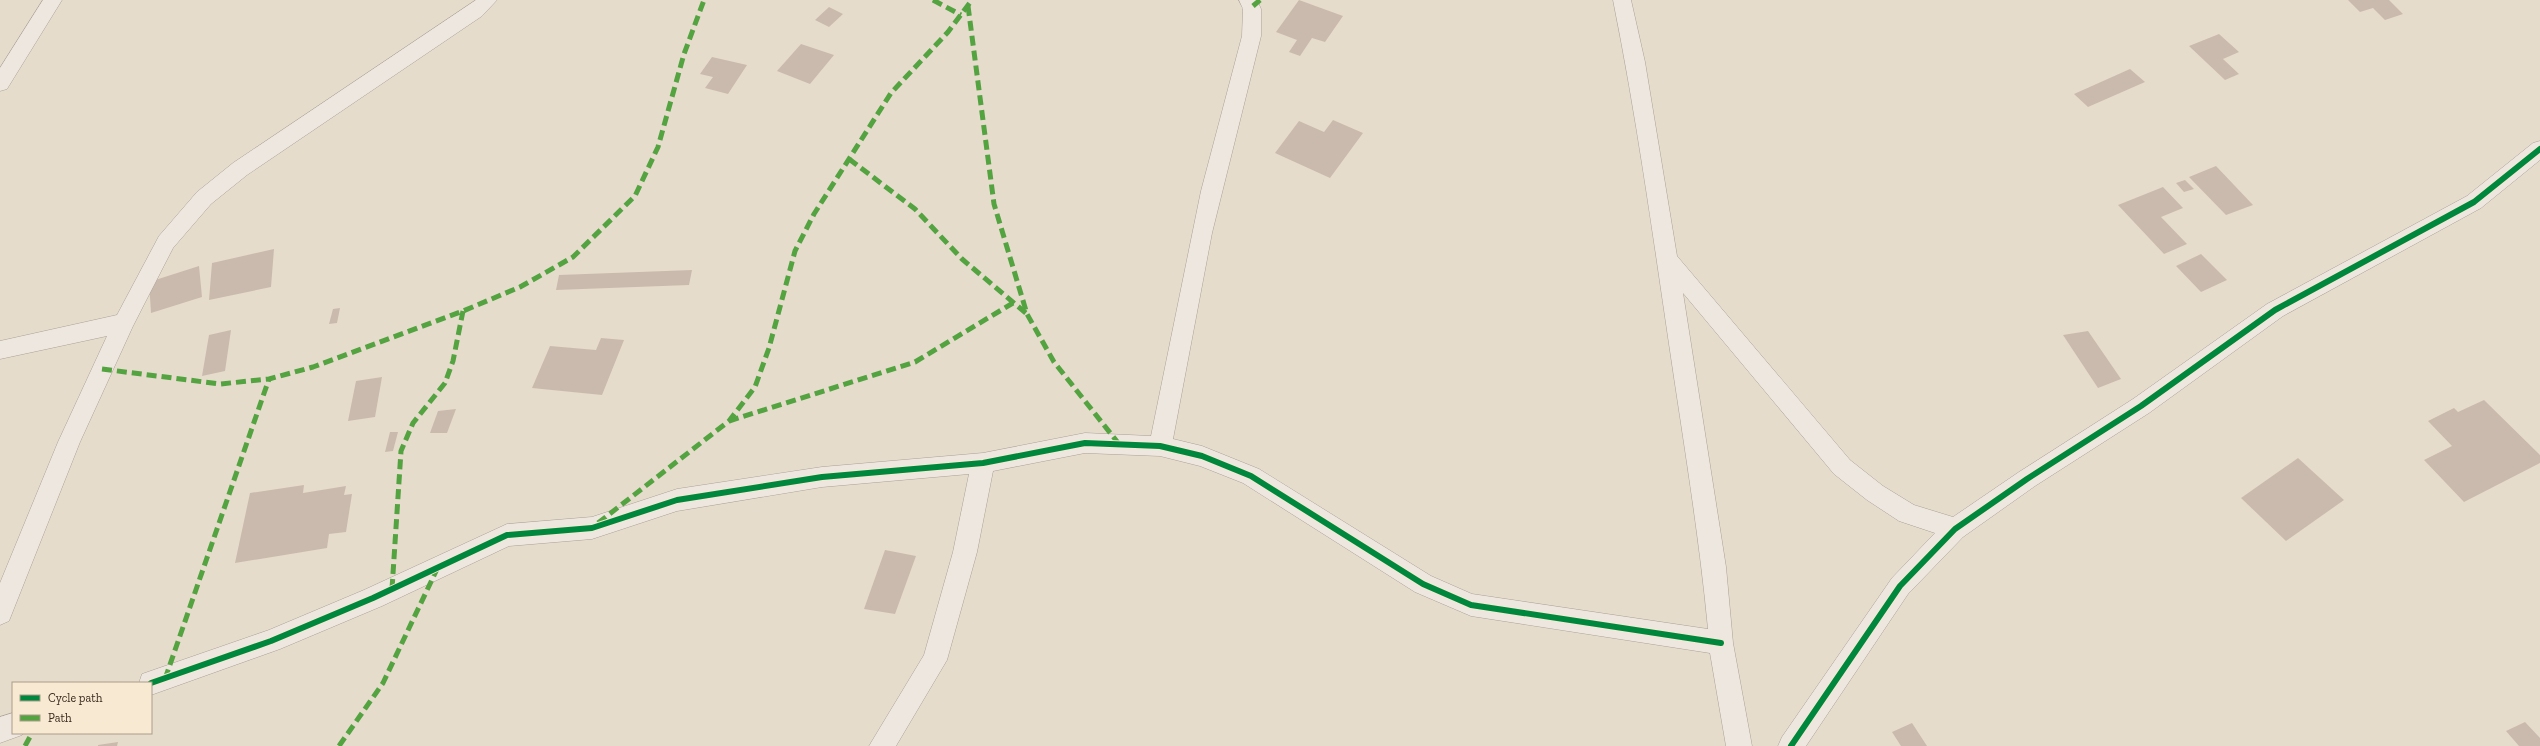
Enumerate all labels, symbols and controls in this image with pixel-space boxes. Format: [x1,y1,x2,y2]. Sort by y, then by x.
legend [12,682,152,734]
text: Cycle path [48,691,103,705]
text: Path [48,711,72,725]

